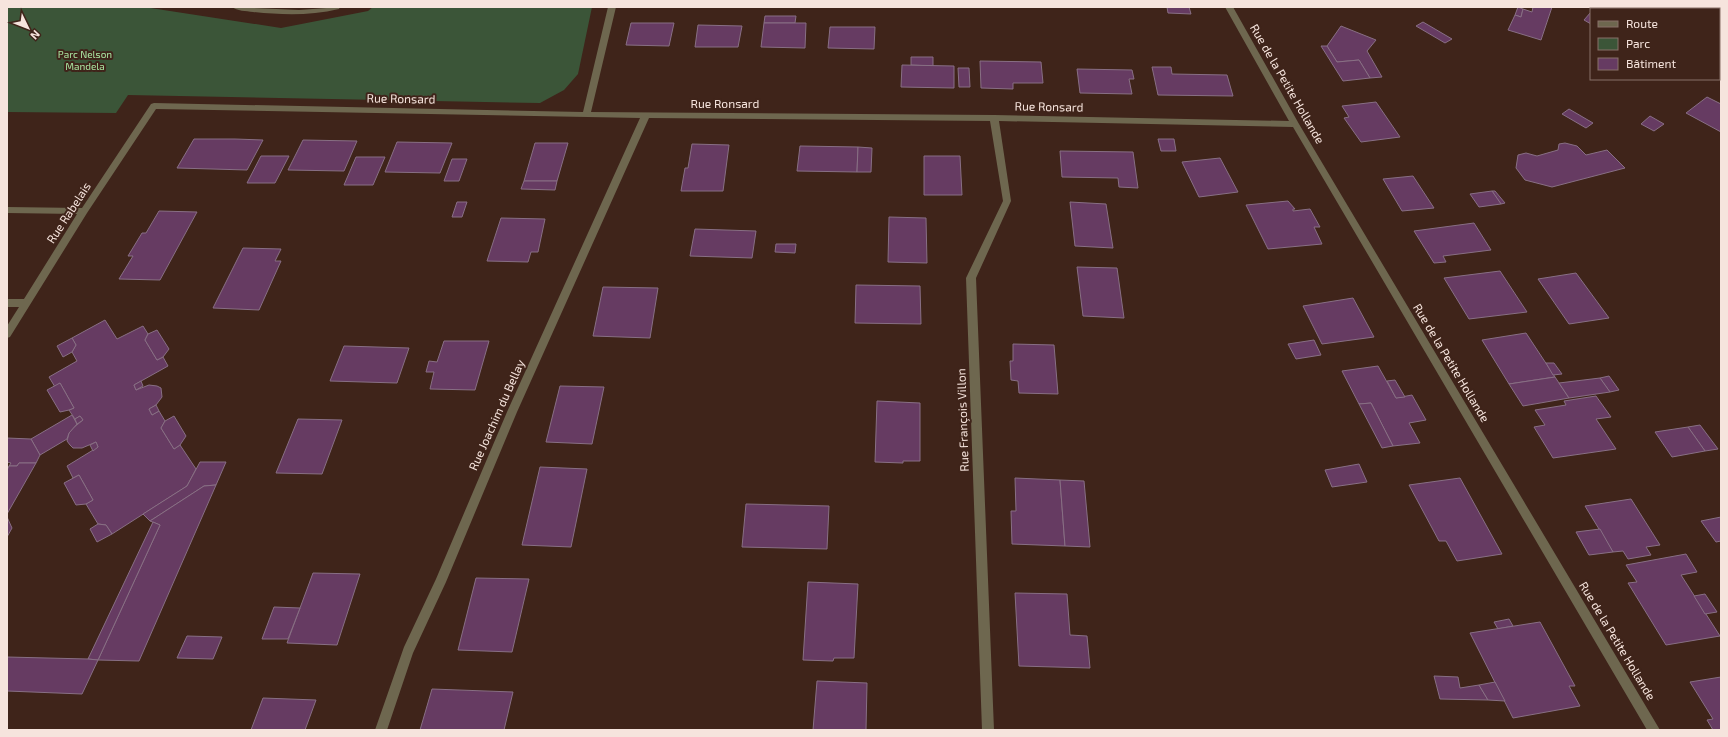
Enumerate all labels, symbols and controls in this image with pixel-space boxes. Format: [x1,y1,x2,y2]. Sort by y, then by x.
north arrow [8,8,48,48]
legend [1590,8,1720,80]
text: Route [1626,16,1658,30]
street label: Rue de la Petite Hollande [1248,21,1328,146]
text: N [28,28,43,43]
text: Parc [1626,36,1650,50]
park label: Parc Nelson Mandela [58,48,112,72]
text: Bâtiment [1626,56,1677,70]
street label: Rue Ronsard [367,90,436,106]
street label: Rue Ronsard [691,96,759,110]
street label: Rue Ronsard [1015,98,1084,114]
street label: Rue Rabelais [43,179,93,246]
street label: Rue de la Petite Hollande [1411,301,1493,424]
street label: Rue Joachim du Bellay [465,356,527,472]
street label: Rue François Villon [953,368,972,472]
street label: Rue de la Petite Hollande [1577,579,1659,702]

